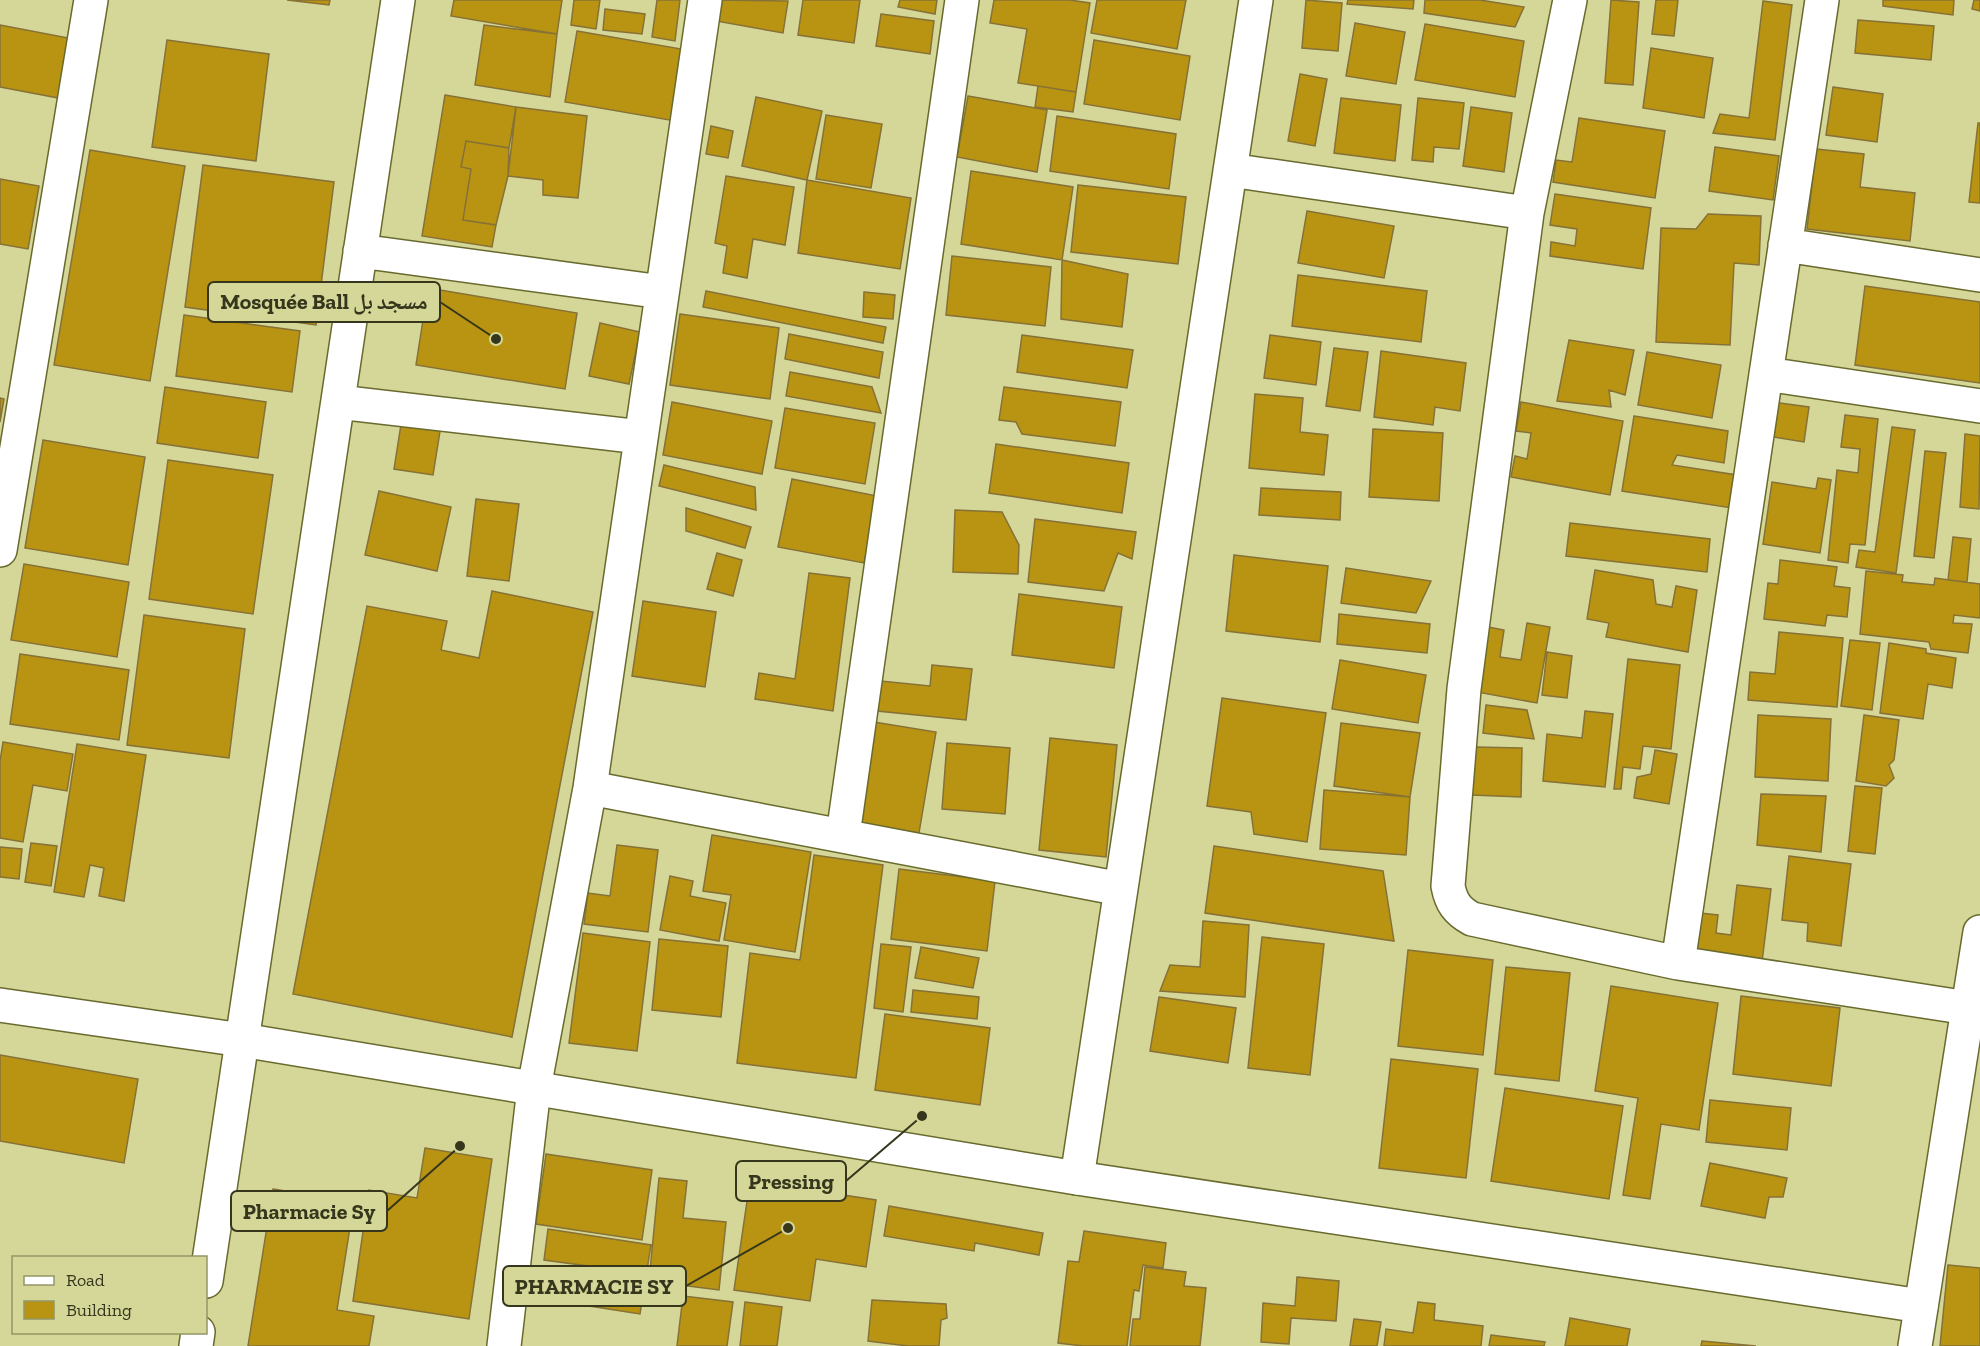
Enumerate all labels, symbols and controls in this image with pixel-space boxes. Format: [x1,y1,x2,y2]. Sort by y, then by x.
callout: Mosquée Ball مسجد بل [208,282,440,322]
text: Mosquée Ball مسجد بل [220,288,428,315]
callout: Pressing [736,1161,846,1201]
text: Pressing [748,1168,834,1195]
callout: Pharmacie Sy [231,1191,387,1231]
text: Pharmacie Sy [243,1198,376,1225]
legend [12,1256,207,1334]
callout: PHARMACIE SY [503,1266,686,1306]
text: Road [66,1269,105,1291]
text: PHARMACIE SY [515,1273,673,1300]
text: Building [66,1299,132,1321]

